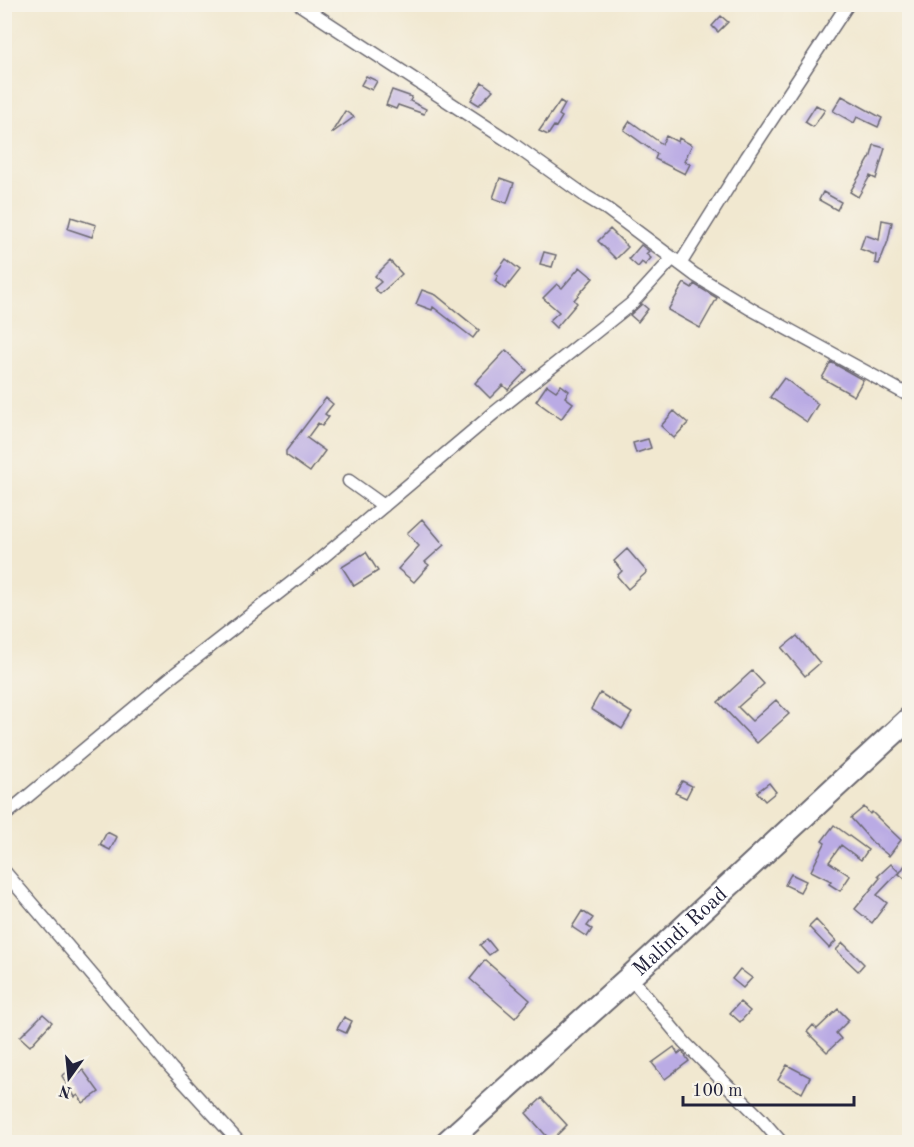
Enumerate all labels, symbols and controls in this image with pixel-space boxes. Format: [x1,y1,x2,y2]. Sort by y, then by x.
street label: Malindi Road [629,884,732,981]
north arrow [39,1048,99,1108]
scale bar [683,1069,854,1107]
text: N [57,1081,74,1100]
text: 100 m [692,1082,743,1100]

